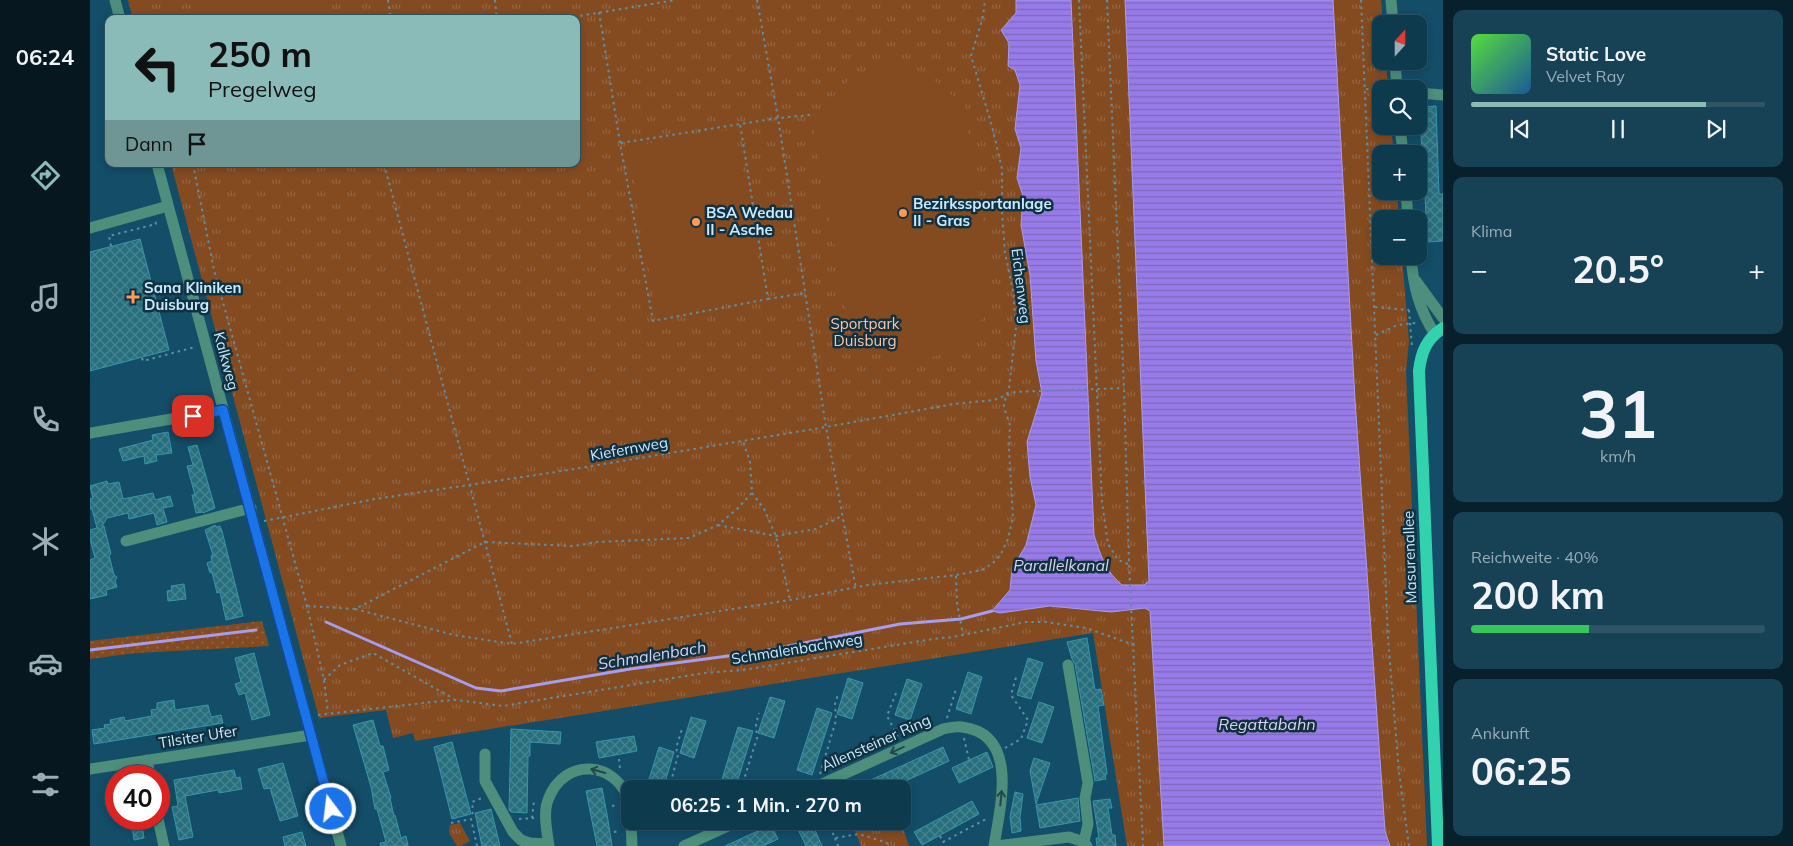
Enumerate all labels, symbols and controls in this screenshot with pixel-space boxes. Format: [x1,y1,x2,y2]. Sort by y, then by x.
north arrow [1372,15,1428,70]
map controls [1372,15,1427,265]
text: 250 m [208,32,312,76]
icon: left [125,35,190,100]
text: Static Love [1546,42,1646,66]
text: 06:24 [16,43,74,71]
text: Velvet Ray [1546,66,1625,86]
text: Pregelweg [208,75,317,103]
button: search [1372,80,1427,135]
icon: previous [1506,115,1534,143]
icon: pause [1604,115,1632,143]
icon: next [1702,115,1730,143]
icon: arrive [183,130,211,158]
text: Dann [125,132,173,156]
button: + [1372,145,1427,200]
icon: directions [28,158,63,193]
place label: Bezirkssportanlage II - Gras [913,194,1052,230]
place label: BSA Wedau II - Asche [706,203,793,239]
marker: Bezirkssportanlage II - Gras [897,207,909,219]
button: − [1372,210,1427,265]
marker: BSA Wedau II - Asche [690,216,702,228]
text: Klima [1471,221,1512,241]
text: 20.5° [1572,245,1664,293]
street label: Eichenweg [1007,247,1036,325]
text: − [1471,252,1488,287]
text: + [1748,252,1765,287]
place label: Sana Kliniken Duisburg [144,278,242,314]
icon: music [28,280,63,315]
marker: Sana Kliniken Duisburg [126,290,140,304]
park label: Sportpark Duisburg [830,314,900,350]
street label: Kalkweg [210,330,243,392]
text: 31 [1579,373,1657,454]
pin [172,395,214,437]
icon: phone [28,402,63,437]
icon: arrive [179,402,207,430]
street label: Kiefernweg [589,432,669,465]
text: km/h [1600,446,1636,466]
street label: Masurenallee [1398,510,1421,604]
icon: climate [28,524,63,559]
text: Reichweite · 40% [1471,547,1598,567]
water label: Parallelkanal [1013,555,1109,575]
text: 200 km [1471,571,1605,619]
street label: Schmalenbachweg [730,629,864,668]
water label: Schmalenbach [596,637,708,673]
icon: car [28,646,63,681]
street label: Allensteiner Ring [818,710,933,775]
water label: Regattabahn [1218,714,1316,734]
street label: Tilsiter Ufer [157,721,239,752]
text: Ankunft [1471,723,1530,743]
one-way arrow [890,746,905,755]
text: 06:25 [1471,747,1572,795]
speed limit sign: 40 [105,765,170,830]
one-way arrow [590,766,606,775]
icon: filters [28,767,63,802]
position arrow [304,782,356,834]
one-way arrow [996,790,1006,806]
text: 06:25 · 1 Min. · 270 m [670,793,862,817]

